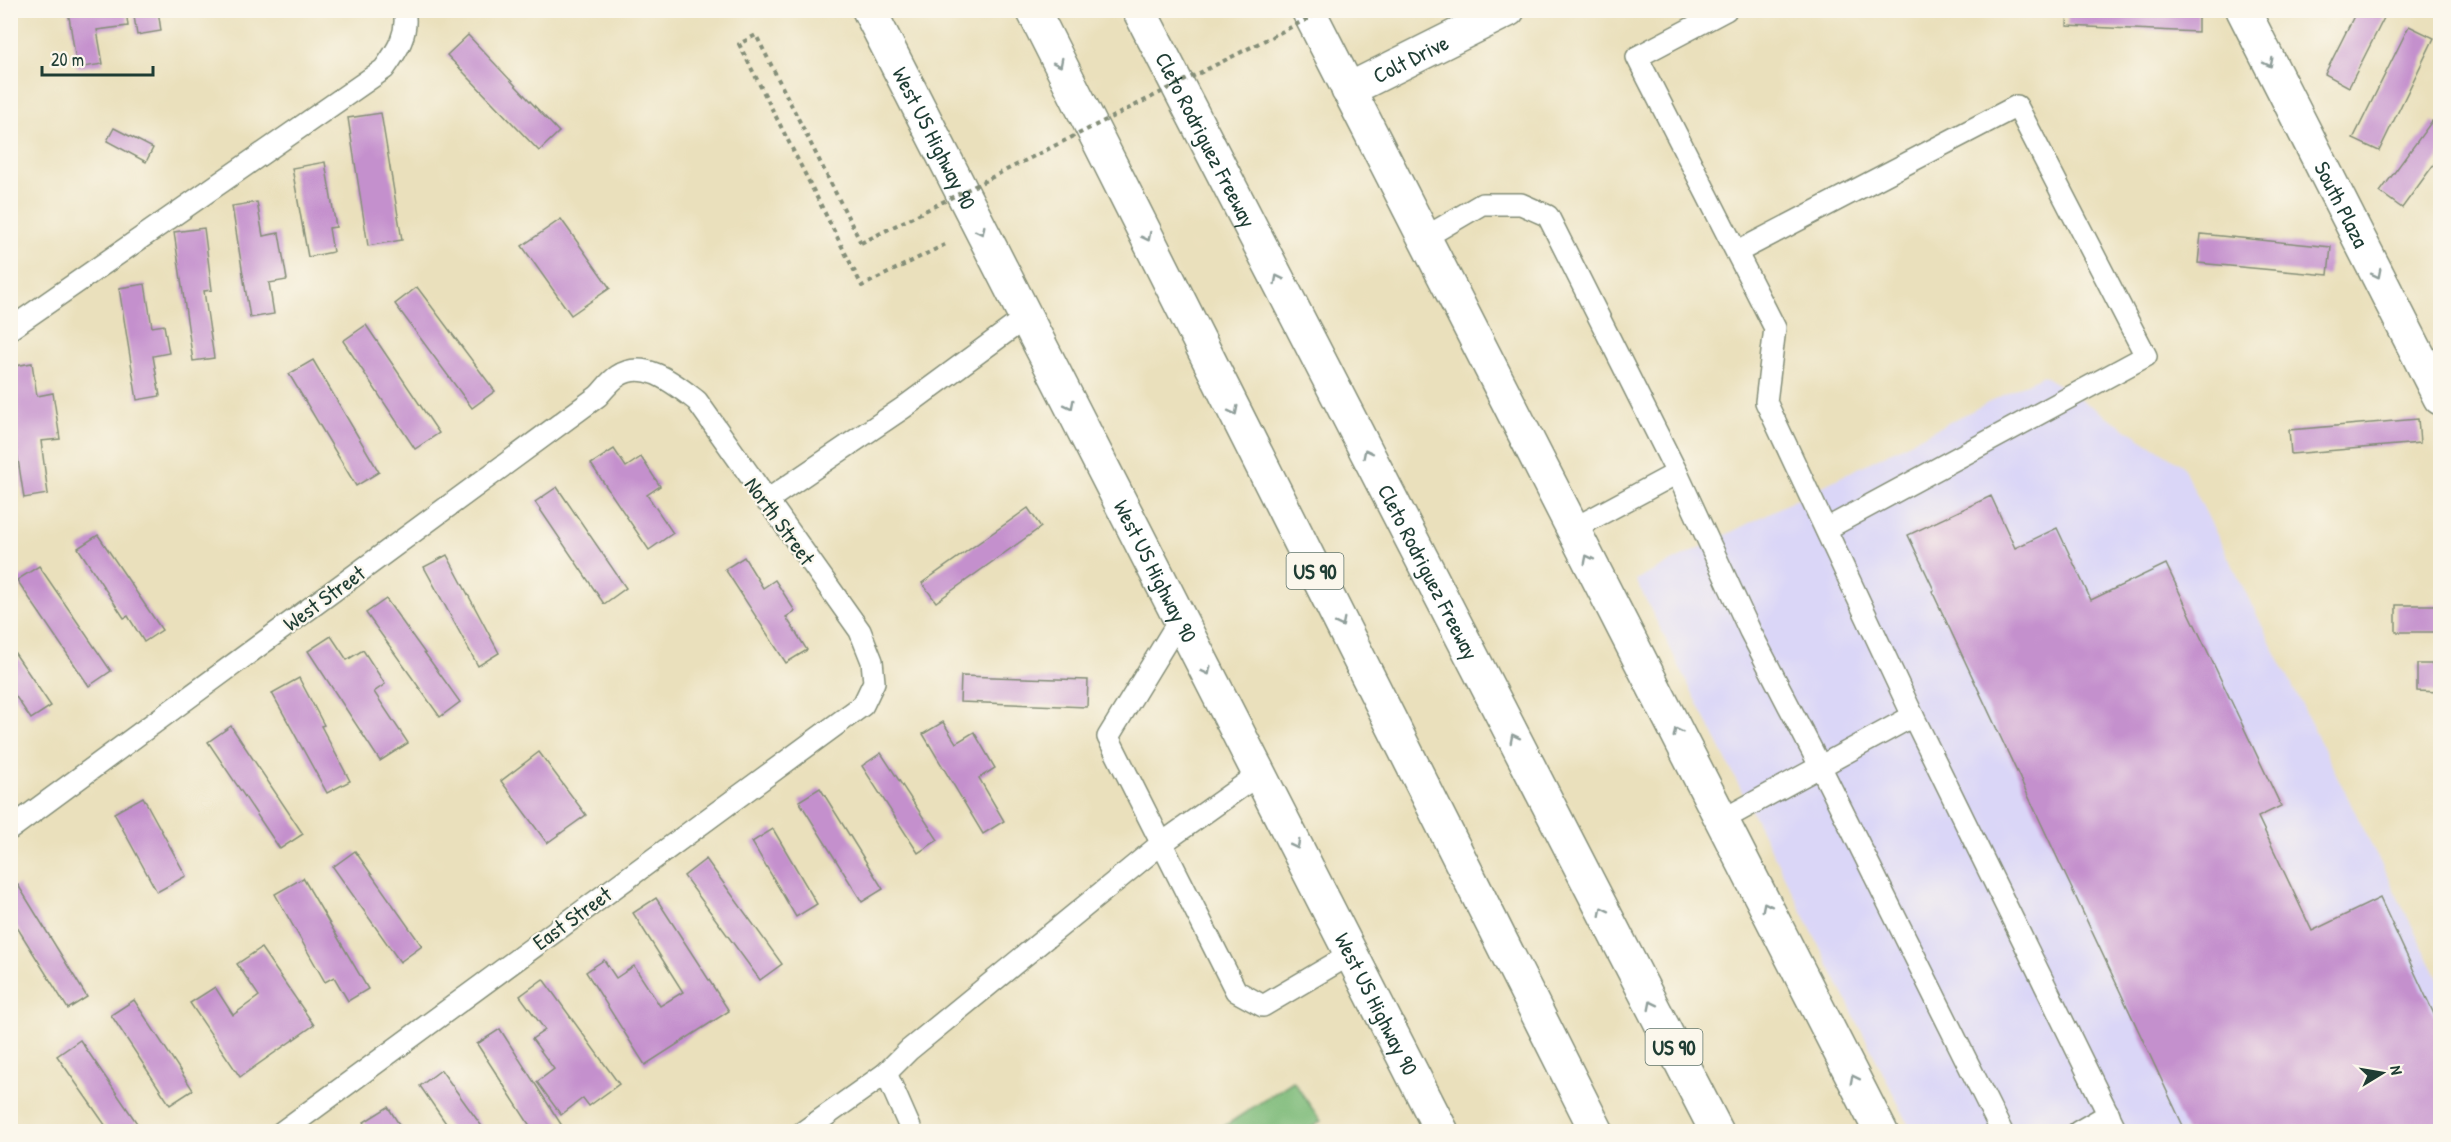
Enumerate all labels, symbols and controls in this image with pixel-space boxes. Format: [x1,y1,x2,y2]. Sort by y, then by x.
street label: Colt Drive [1368,27,1454,90]
scale bar [42,39,153,77]
text: 20 m [51,47,84,72]
street label: Cleto Rodriguez Freeway [1148,47,1263,233]
one-way arrow [1052,56,1063,67]
one-way arrow [2262,56,2274,67]
street label: West US Highway 90 [886,62,983,215]
street label: South Plaza [2307,156,2376,253]
one-way arrow [974,225,985,235]
one-way arrow [1139,231,1151,242]
one-way arrow [2370,267,2381,278]
one-way arrow [1273,275,1285,286]
one-way arrow [1062,398,1074,409]
one-way arrow [1227,405,1239,416]
one-way arrow [1363,448,1374,459]
street label: North Street [738,471,822,571]
street label: Cleto Rodriguez Freeway [1371,479,1486,665]
street label: West US Highway 90 [1107,495,1204,648]
road number: US 90 [1286,553,1344,589]
one-way arrow [1584,554,1595,565]
street label: West Street [277,558,371,638]
one-way arrow [1334,616,1345,627]
one-way arrow [1200,665,1211,676]
one-way arrow [1673,728,1684,738]
one-way arrow [1510,734,1521,744]
one-way arrow [1288,839,1300,850]
street label: East Street [527,879,618,957]
one-way arrow [1762,901,1773,912]
one-way arrow [1599,907,1611,918]
street label: West US Highway 90 [1328,928,1426,1080]
one-way arrow [1647,1000,1659,1011]
road number: US 90 [1646,1029,1702,1065]
north arrow [2352,1043,2412,1103]
text: N [2385,1064,2408,1077]
one-way arrow [1850,1075,1862,1086]

